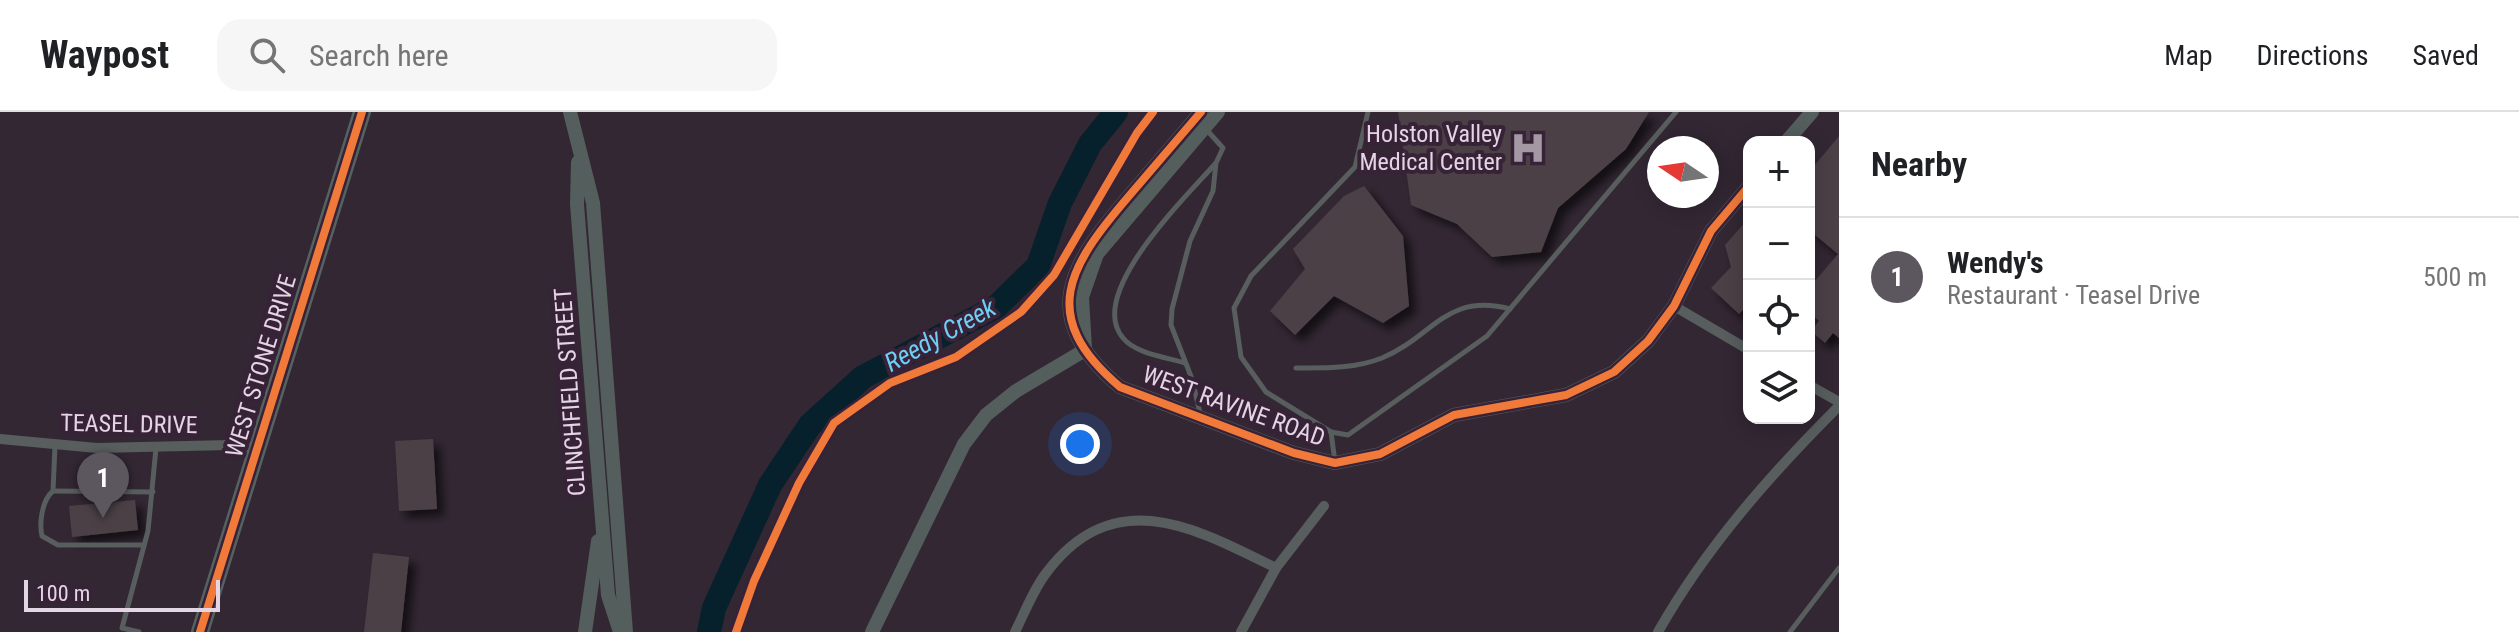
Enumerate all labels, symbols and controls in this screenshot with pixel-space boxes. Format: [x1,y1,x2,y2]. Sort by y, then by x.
search box [217,19,777,91]
text: Waypost [40,33,169,77]
icon: search [245,33,289,77]
text: Search here [309,38,449,73]
text: Map [2164,39,2213,72]
text: Directions [2257,39,2368,72]
text: Saved [2412,39,2479,72]
place label: Holston Valley Medical Center [1359,120,1502,176]
hospital icon: Holston Valley Medical Center [1509,129,1547,167]
north arrow [1647,136,1719,208]
map controls [1743,136,1815,424]
button: + [1743,136,1815,208]
text: Nearby [1871,144,1967,184]
button: − [1743,208,1815,280]
text: Wendy's [1947,245,2044,280]
text: 1 [1890,262,1904,292]
text: 500 m [2423,262,2487,292]
street label: WEST STONE DRIVE [220,271,302,461]
button: locate [1743,280,1815,352]
text: Restaurant · Teasel Drive [1947,280,2200,310]
street label: CLINCHFIELD STREET [549,287,591,497]
water label: Reedy Creek [879,292,1001,378]
button: layers [1743,352,1815,424]
street label: WEST RAVINE ROAD [1139,360,1329,452]
street label: TEASEL DRIVE [60,409,198,439]
your location [1060,424,1100,464]
pin: 1 [77,452,129,518]
scale bar [24,576,220,612]
text: 100 m [36,581,90,606]

